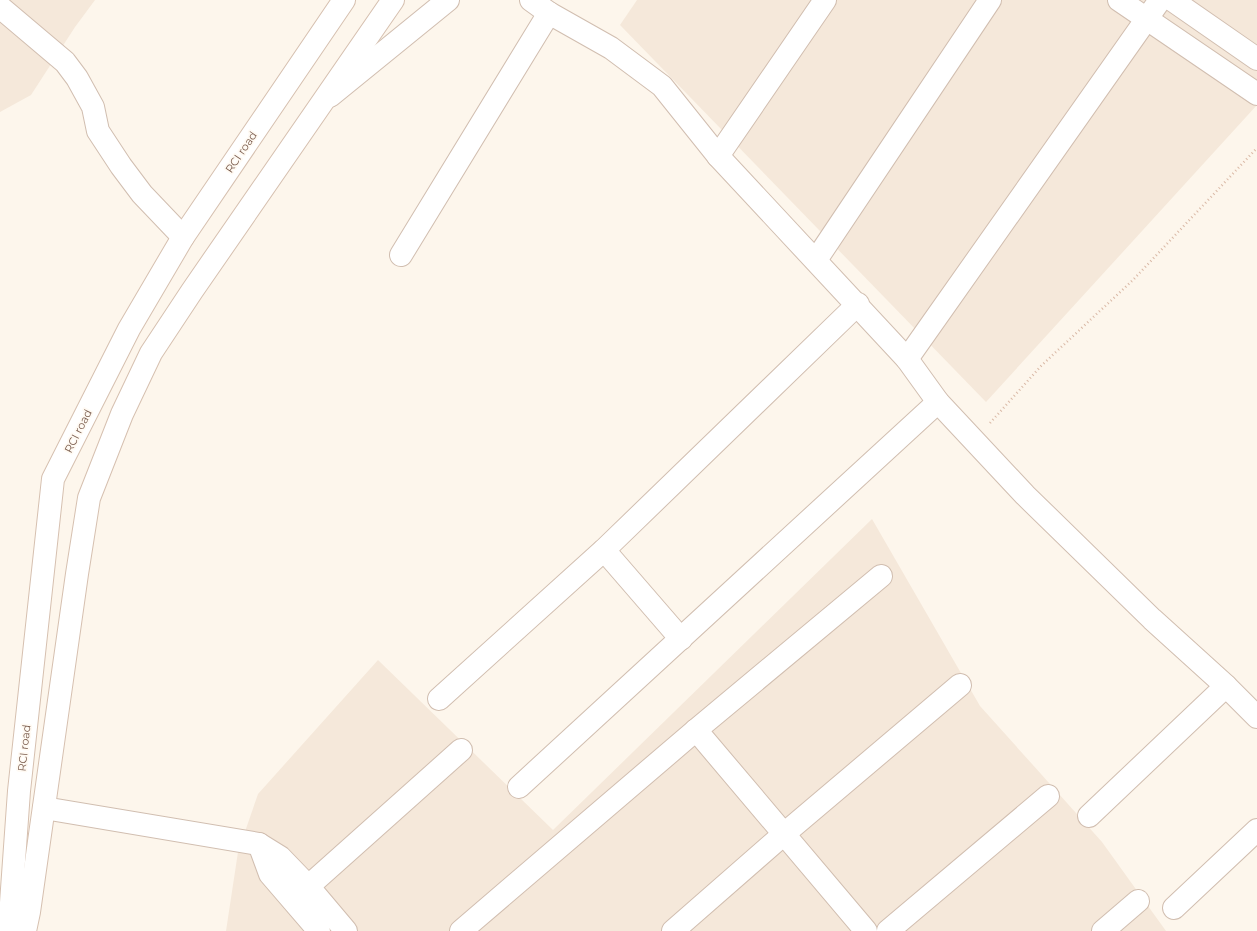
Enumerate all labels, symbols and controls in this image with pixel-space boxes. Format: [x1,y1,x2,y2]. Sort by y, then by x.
street label: RCI road [222,129,260,175]
street label: RCI road [61,407,95,455]
street label: RCI road [15,724,33,772]

